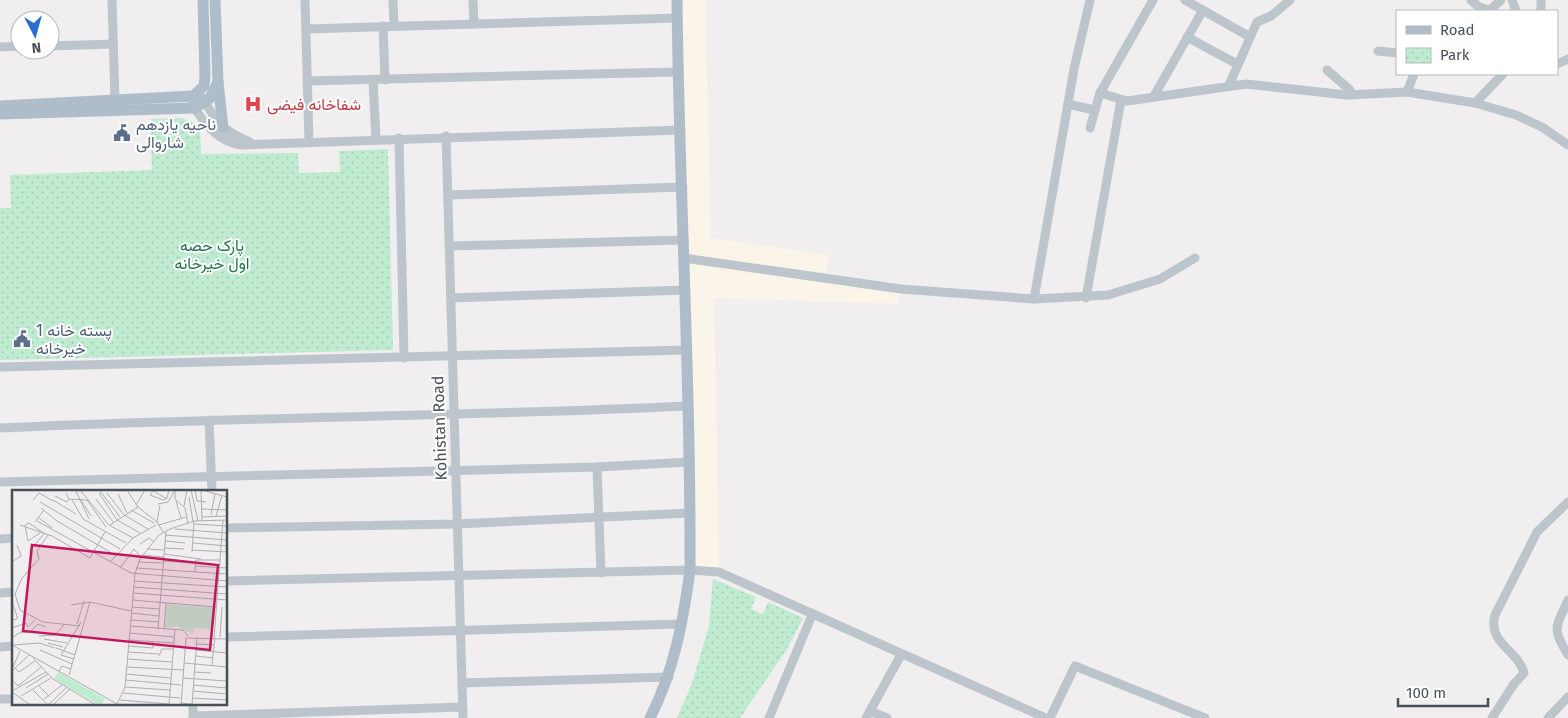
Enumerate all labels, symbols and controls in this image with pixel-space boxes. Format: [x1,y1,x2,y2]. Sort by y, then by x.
north arrow [10,10,60,60]
legend [1396,10,1558,75]
text: Road [1440,21,1475,39]
text: N [31,38,42,56]
text: Park [1440,46,1470,64]
hospital icon: شفاخانه فیضی [243,94,263,114]
place label: شفاخانه فیضی [267,95,361,115]
place label: ناحیه یازدهم شاروالی [136,115,216,153]
public building icon: ناحیه یازدهم شاروالی [112,123,132,143]
park label: پارک حصه اول خیرخانه [174,236,250,274]
place label: 1 پسته خانه خیرخانه [36,321,112,359]
public building icon: 1 پسته خانه خیرخانه [12,329,32,349]
street label: Kohistan Road [428,375,451,481]
inset map [12,490,228,706]
scale bar [1398,676,1488,708]
text: 100 m [1406,684,1446,702]

